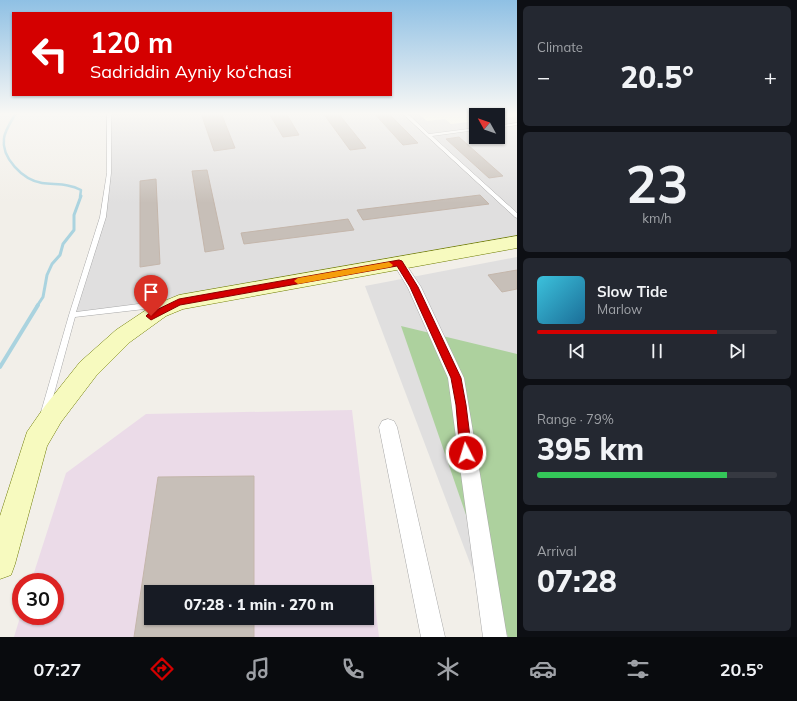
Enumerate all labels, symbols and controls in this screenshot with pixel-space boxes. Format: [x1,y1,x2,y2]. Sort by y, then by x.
text: 120 m [90,25,173,60]
icon: left [24,28,76,80]
text: Climate [537,39,583,55]
text: 20.5° [620,58,694,96]
text: Sadriddin Ayniy ko‘chasi [90,60,292,83]
text: − [537,63,550,91]
text: + [764,63,777,91]
north arrow [469,108,505,144]
map controls [469,108,505,144]
text: 23 [626,151,688,216]
text: km/h [642,210,672,226]
pin [134,275,168,316]
icon: arrive [140,281,162,303]
text: Slow Tide [597,282,667,301]
text: Marlow [597,301,642,317]
icon: previous [566,340,588,362]
icon: pause [646,340,668,362]
icon: next [726,340,748,362]
text: Range · 79% [537,411,614,427]
text: 395 km [537,430,644,468]
position arrow [445,432,487,474]
text: Arrival [537,543,577,559]
text: 07:28 [537,562,617,600]
speed limit sign: 30 [12,573,64,625]
text: 07:28 · 1 min · 270 m [184,595,334,614]
icon: directions [148,655,176,683]
icon: music [244,655,272,683]
icon: phone [339,655,367,683]
icon: climate [434,655,462,683]
icon: car [529,655,557,683]
icon: filters [624,655,652,683]
text: 07:27 [34,658,81,681]
text: 20.5° [720,658,763,681]

